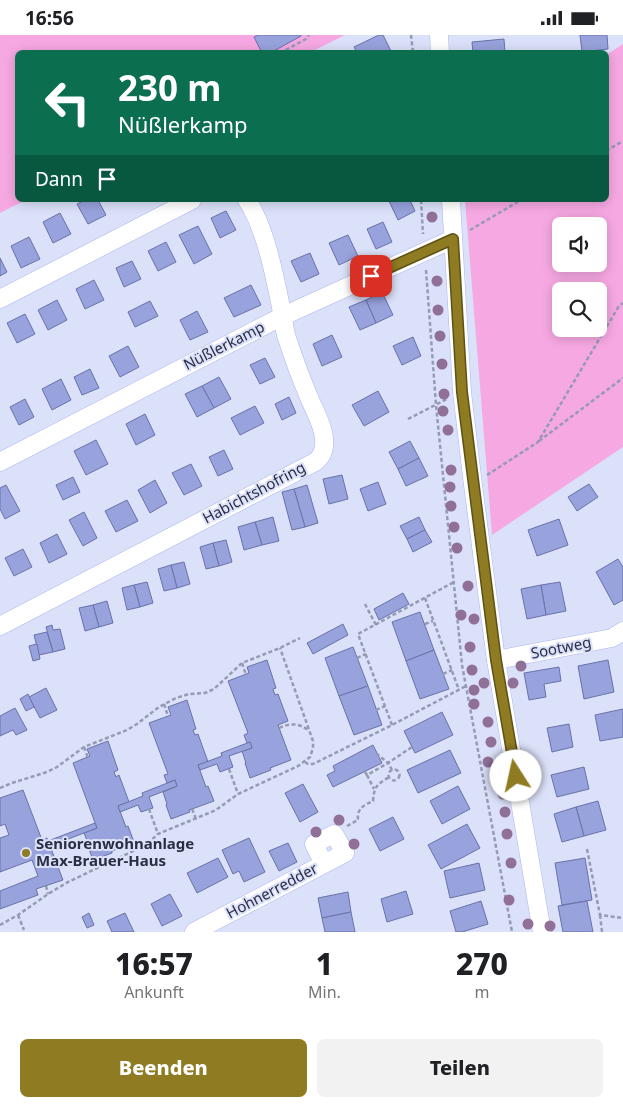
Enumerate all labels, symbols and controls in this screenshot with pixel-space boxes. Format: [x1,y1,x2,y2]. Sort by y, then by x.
text: 16:56 [25,5,74,31]
text: 230 m [118,64,221,111]
icon: left [35,70,100,135]
text: Nüßlerkamp [118,109,248,139]
icon: arrive [93,165,121,193]
text: Dann [35,166,83,192]
map controls [552,217,607,337]
button: sound [552,217,607,272]
pin [350,255,392,297]
icon: arrive [357,262,385,290]
button: search [552,282,607,337]
street label: Nüßlerkamp [180,316,267,374]
street label: Habichtshofring [199,457,308,528]
street label: Sootweg [529,631,593,663]
position arrow [489,749,541,801]
place label: Seniorenwohnanlage Max-Brauer-Haus [36,833,194,870]
marker: Seniorenwohnanlage Max-Brauer-Haus [20,847,32,859]
street label: Hohnerredder [222,858,321,923]
text: 16:57 [115,943,193,984]
text: 1 [316,943,333,984]
text: 270 [456,943,508,984]
text: Ankunft [124,981,184,1003]
text: Min. [308,981,341,1003]
text: m [474,981,489,1003]
button: Beenden [20,1039,307,1097]
button: Teilen [317,1039,603,1097]

